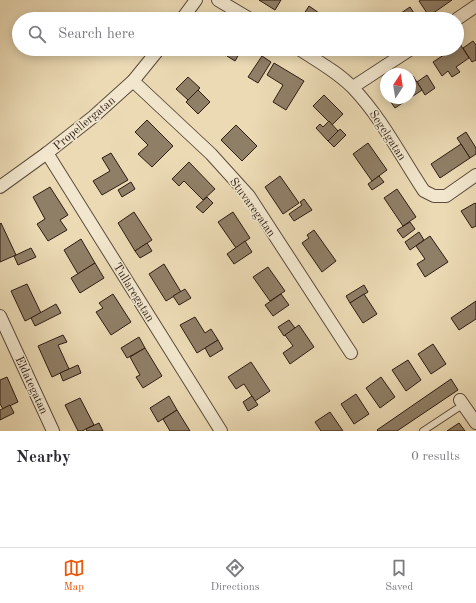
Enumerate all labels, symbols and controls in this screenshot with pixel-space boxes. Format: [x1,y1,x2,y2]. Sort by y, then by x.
search box [12,12,464,56]
icon: search [26,23,48,45]
text: Search here [58,27,135,42]
north arrow [380,68,416,104]
street label: Propellergatan [51,94,118,153]
street label: Segelgatan [367,108,408,163]
street label: Stuvaregatan [227,176,278,240]
street label: Tullaregatan [110,261,156,324]
street label: Eldategatan [12,355,50,417]
text: Nearby [16,449,71,466]
text: 0 results [411,450,460,463]
tab: Map [63,557,85,595]
tab: Directions [211,557,259,595]
tab: Saved [385,557,413,595]

